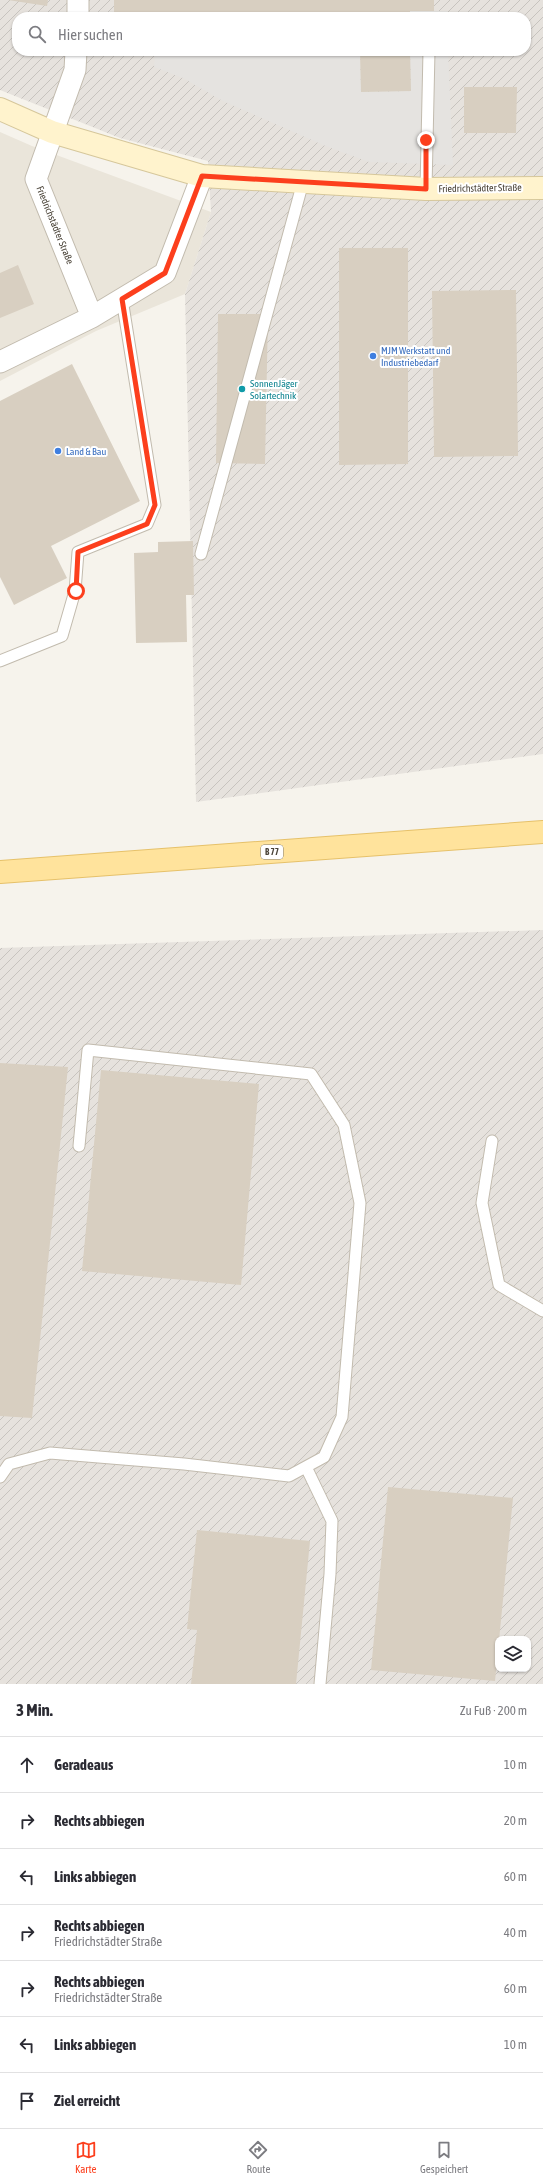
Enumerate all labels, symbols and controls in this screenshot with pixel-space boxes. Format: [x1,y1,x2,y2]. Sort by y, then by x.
search box [12,12,531,56]
icon: search [26,23,48,45]
text: Hier suchen [58,26,123,43]
route end [417,131,435,149]
street label: Friedrichstädter Straße [438,182,522,194]
street label: Friedrichstädter Straße [34,184,76,266]
place label: MJM Werkstatt und Industriebedarf [381,345,451,368]
marker: MJM Werkstatt und Industriebedarf [368,351,378,361]
place label: SonnenJäger Solartechnik [250,378,298,401]
marker: SonnenJäger Solartechnik [237,384,247,394]
marker: Land & Bau [53,446,63,456]
place label: Land & Bau [66,446,106,457]
route start [67,582,85,600]
road number: B 77 [261,845,283,859]
map controls [495,1636,531,1672]
button: layers [495,1636,531,1672]
text: 3 Min. [16,1700,53,1720]
text: Zu Fuß · 200 m [460,1703,527,1718]
icon: ahead [16,1754,38,1776]
text: Geradeaus [54,1756,113,1773]
text: 10 m [504,1757,527,1772]
icon: right [16,1810,38,1832]
text: Rechts abbiegen [54,1812,144,1829]
text: 20 m [504,1813,527,1828]
icon: left [16,1866,38,1888]
text: Links abbiegen [54,1868,136,1885]
text: 60 m [504,1869,527,1884]
text: Rechts abbiegen [54,1917,144,1934]
icon: right [16,1922,38,1944]
text: 40 m [504,1925,527,1940]
text: Friedrichstädter Straße [54,1934,162,1949]
text: Rechts abbiegen [54,1973,144,1990]
icon: right [16,1978,38,2000]
text: 60 m [504,1981,527,1996]
text: Friedrichstädter Straße [54,1990,162,2005]
icon: left [16,2034,38,2056]
text: Links abbiegen [54,2036,136,2053]
text: 10 m [504,2037,527,2052]
icon: arrive [16,2090,38,2112]
text: Ziel erreicht [54,2092,120,2109]
tab: Karte [75,2139,97,2175]
tab: Route [246,2139,270,2175]
tab: Gespeichert [420,2139,468,2175]

